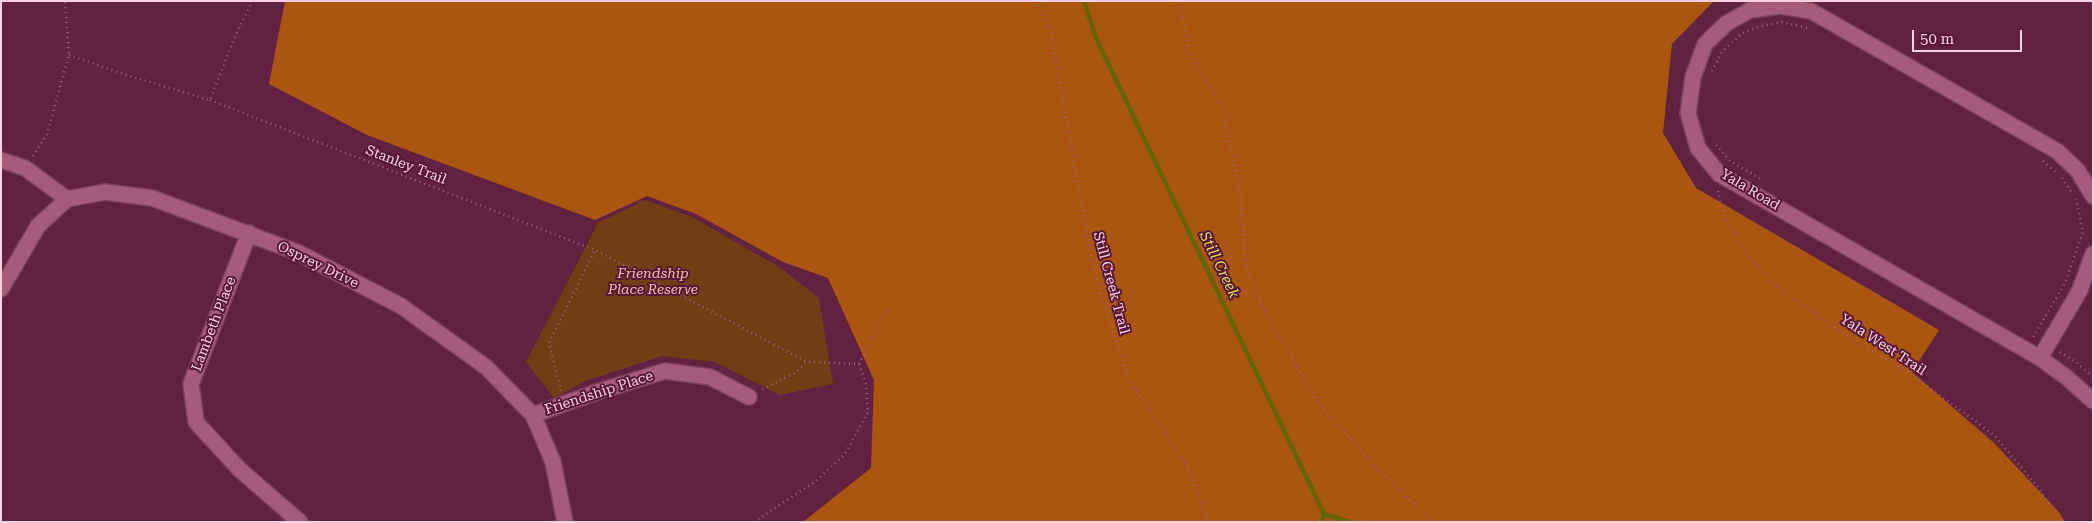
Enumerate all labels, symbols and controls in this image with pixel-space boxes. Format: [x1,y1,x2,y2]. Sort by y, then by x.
scale bar [1914,20,2024,52]
text: 50 m [1920,30,1954,48]
street label: Stanley Trail [363,142,449,188]
street label: Yala Road [1717,166,1783,214]
water label: Still Creek [1195,229,1243,301]
street label: Still Creek Trail [1089,230,1133,336]
street label: Osprey Drive [275,238,361,292]
park label: Friendship Place Reserve [608,266,698,298]
street label: Lambeth Place [188,274,240,374]
street label: Yala West Trail [1837,311,1929,379]
street label: Friendship Place [543,368,655,418]

